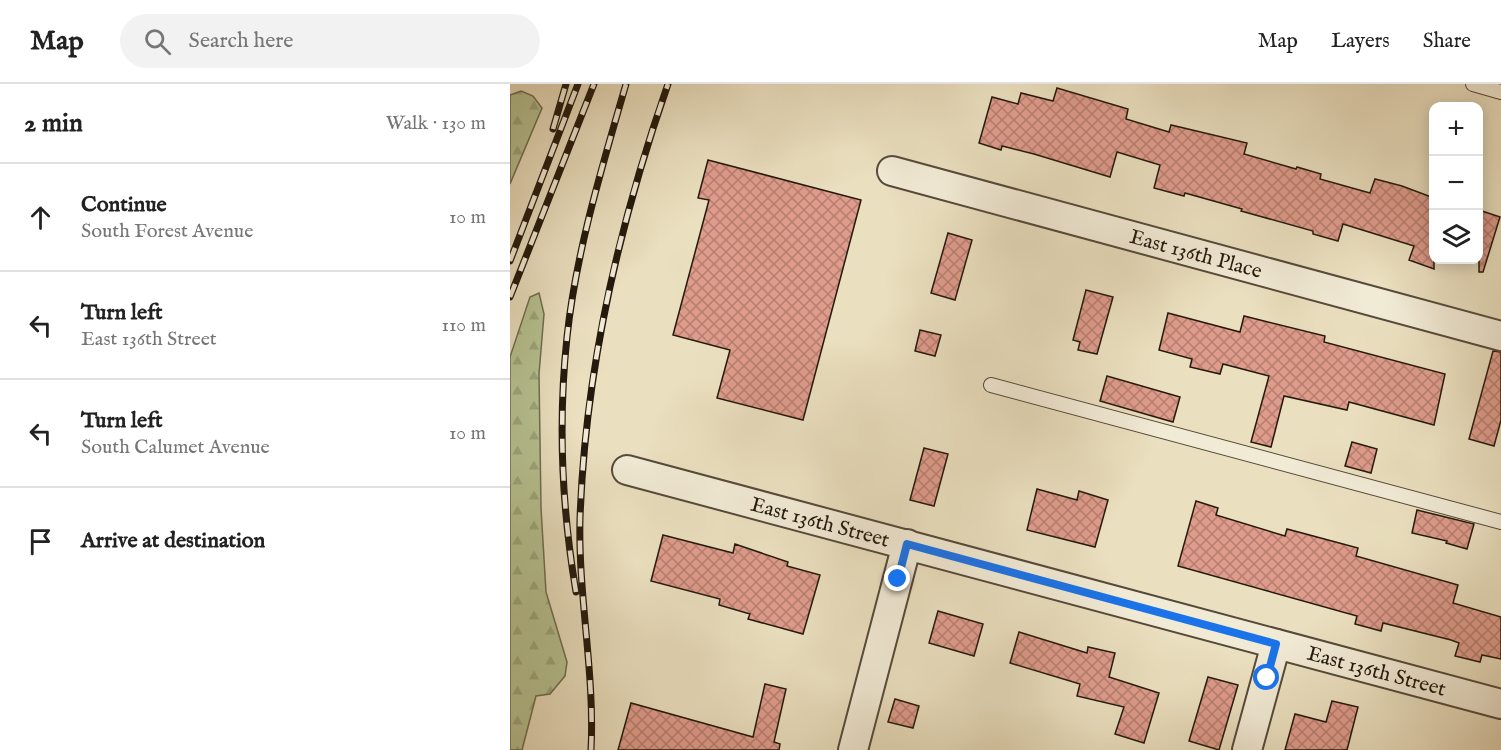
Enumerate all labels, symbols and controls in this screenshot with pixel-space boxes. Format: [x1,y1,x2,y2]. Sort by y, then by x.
search box [120,14,540,68]
text: Map [30,24,84,59]
icon: search [141,25,174,58]
text: Search here [189,27,293,55]
text: Map [1258,28,1298,55]
text: Layers [1331,28,1390,55]
text: Share [1423,28,1471,55]
map controls [1429,102,1483,264]
button: + [1429,102,1483,156]
text: 2 min [24,107,83,140]
text: Walk · 130 m [386,111,486,136]
button: − [1429,156,1483,210]
text: Continue [81,191,167,219]
icon: ahead [24,201,57,234]
text: 10 m [449,205,486,230]
button: layers [1429,210,1483,264]
text: South Forest Avenue [81,219,253,244]
street label: East 136th Place [1126,224,1265,286]
text: Turn left [81,299,163,327]
icon: left [24,309,57,342]
text: 110 m [442,313,486,338]
text: East 136th Street [81,327,217,352]
text: Turn left [81,407,163,435]
icon: left [24,417,57,450]
text: 10 m [449,421,486,446]
text: South Calumet Avenue [81,435,270,460]
street label: East 136th Street [747,492,892,555]
icon: arrive [24,525,57,558]
text: Arrive at destination [81,527,265,555]
route end [884,565,910,591]
street label: East 136th Street [1304,641,1449,704]
route start [1253,664,1279,690]

